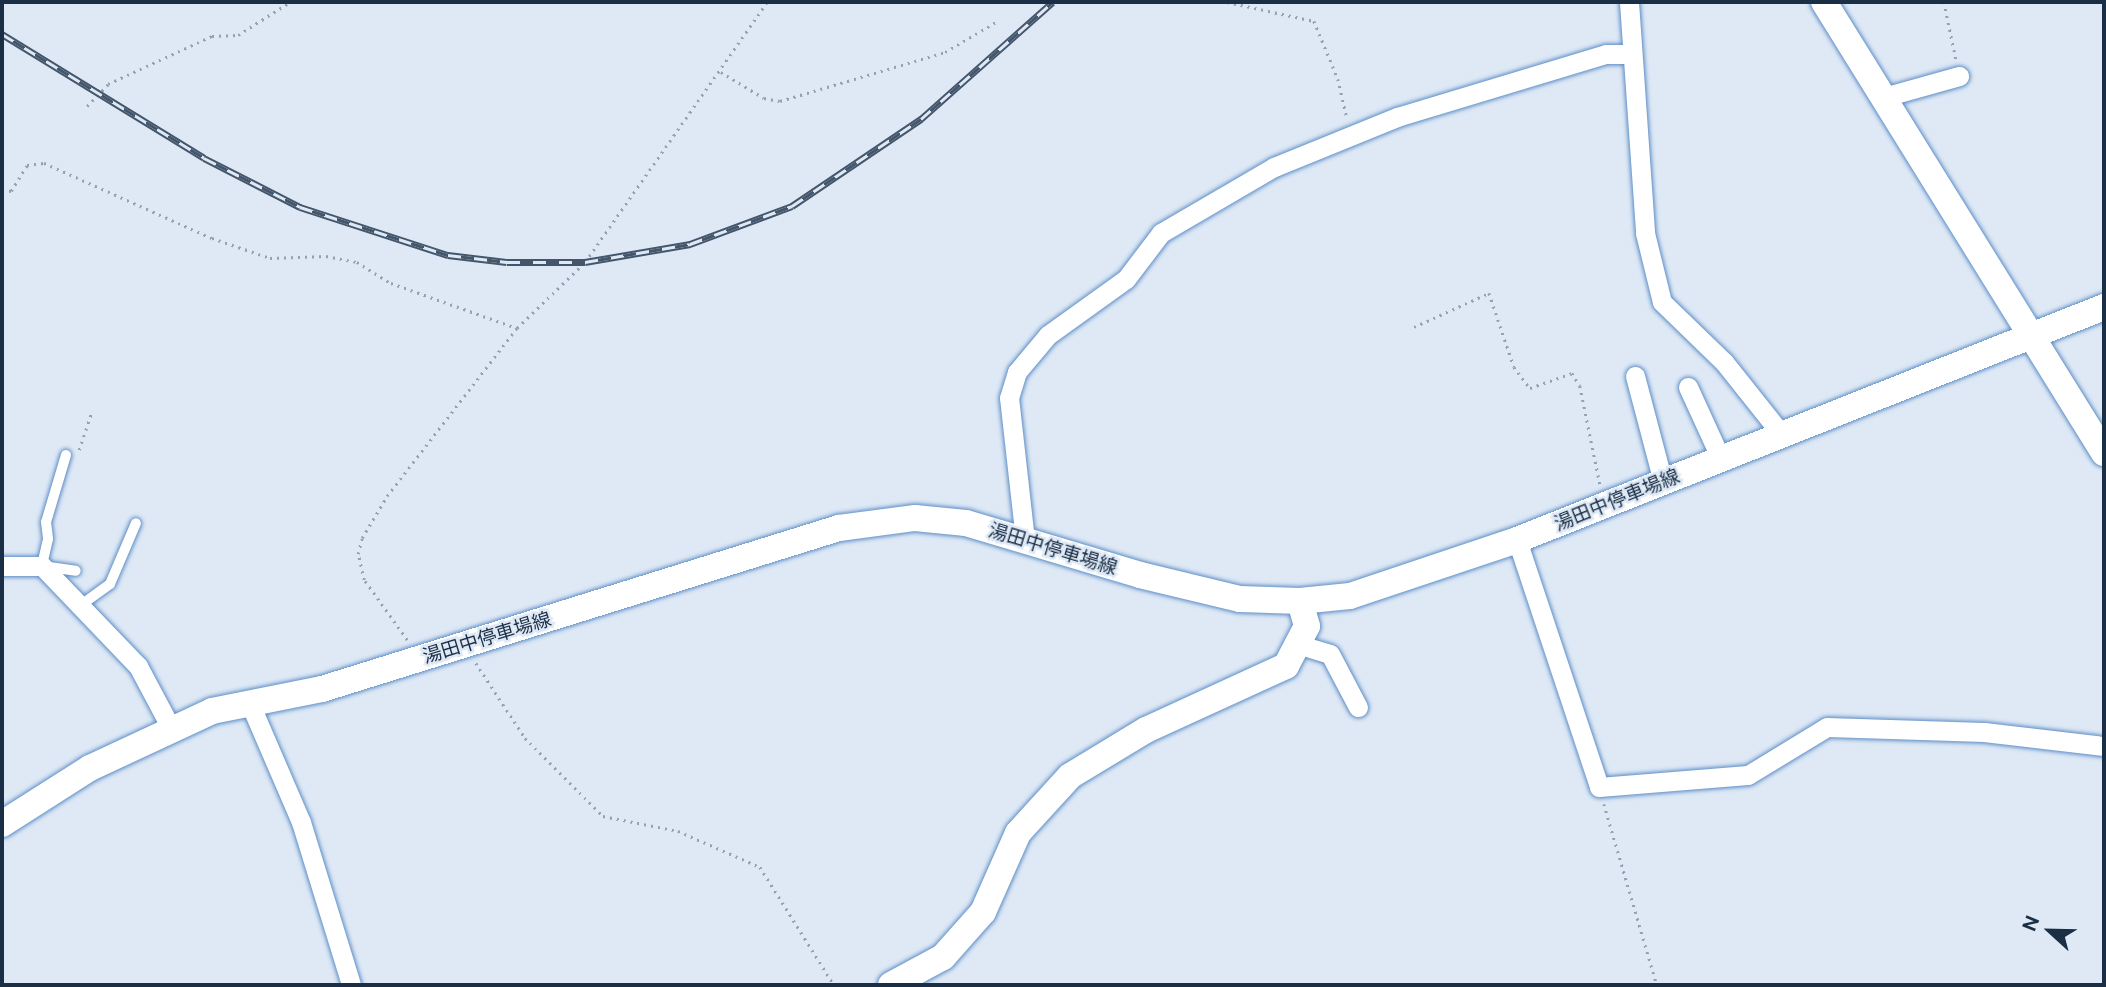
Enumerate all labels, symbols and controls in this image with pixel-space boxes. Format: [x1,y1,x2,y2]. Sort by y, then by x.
street label: 湯田中停車場線 [1551,465,1683,535]
street label: 湯田中停車場線 [986,519,1120,579]
street label: 湯田中停車場線 [420,608,554,668]
north arrow [2015,896,2085,966]
text: N [2018,912,2044,934]

